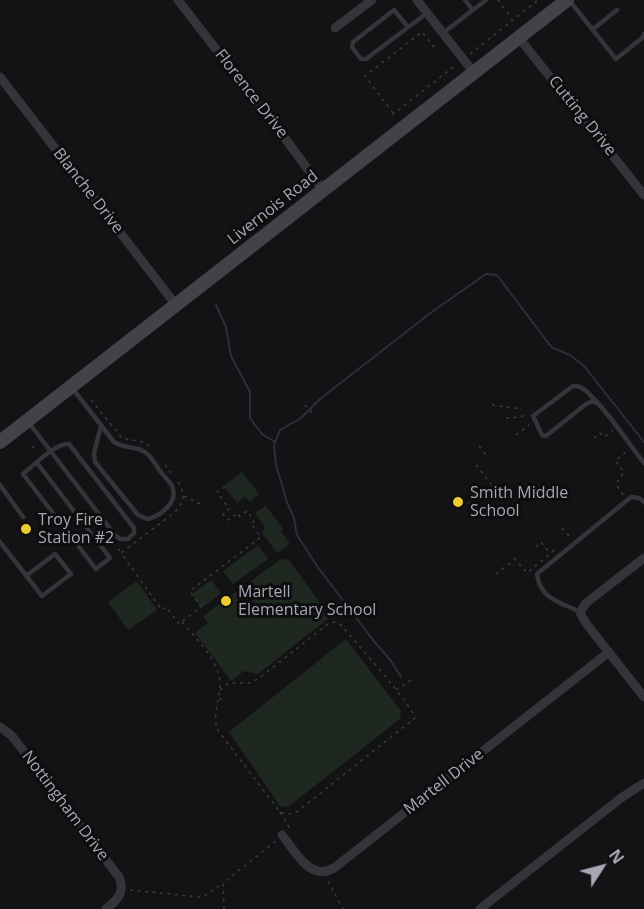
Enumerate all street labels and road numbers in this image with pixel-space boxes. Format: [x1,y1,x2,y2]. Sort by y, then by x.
street label: Florence Drive [210,46,292,142]
street label: Cutting Drive [544,72,620,160]
street label: Blanche Drive [49,145,127,237]
street label: Livernois Road [224,167,322,249]
street label: Martell Drive [400,745,488,819]
street label: Nottingham Drive [17,747,113,865]

